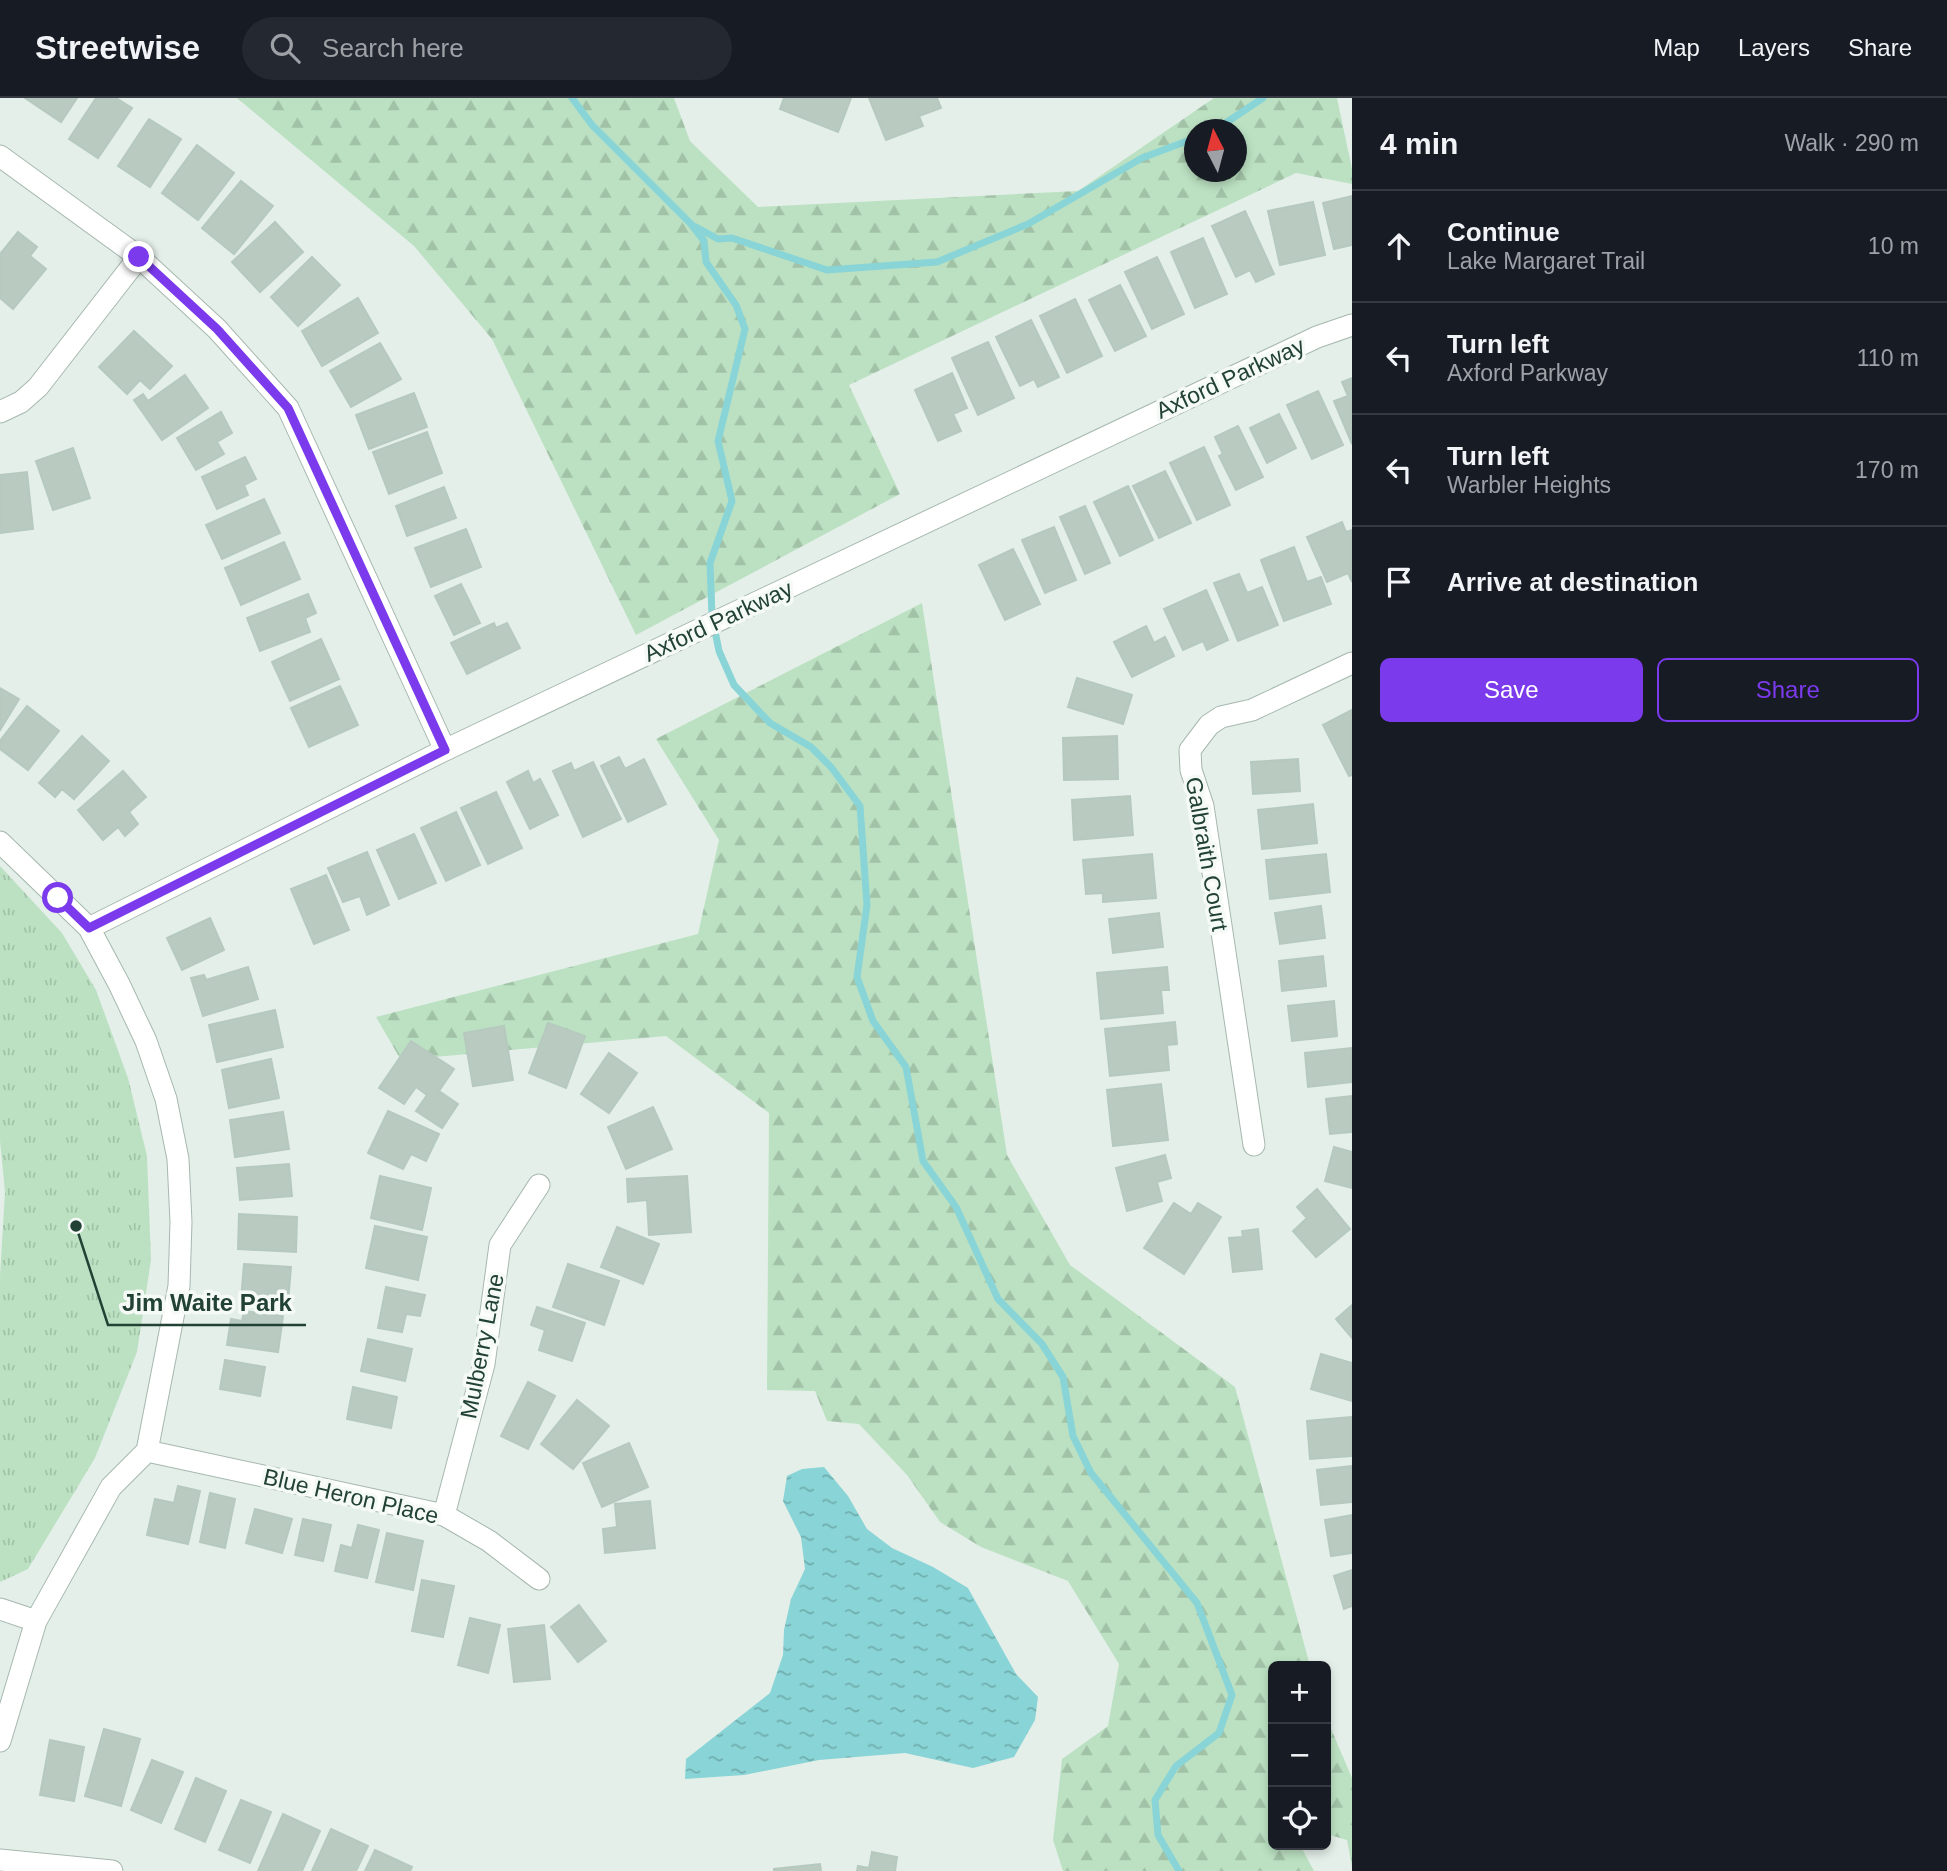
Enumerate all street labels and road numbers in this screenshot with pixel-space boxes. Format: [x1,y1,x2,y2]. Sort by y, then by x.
street label: Axford Parkway [1152,332,1309,424]
street label: Axford Parkway [640,575,797,667]
street label: Galbraith Court [1181,775,1233,934]
street label: Mulberry Lane [455,1271,509,1421]
street label: Blue Heron Place [261,1463,441,1529]

